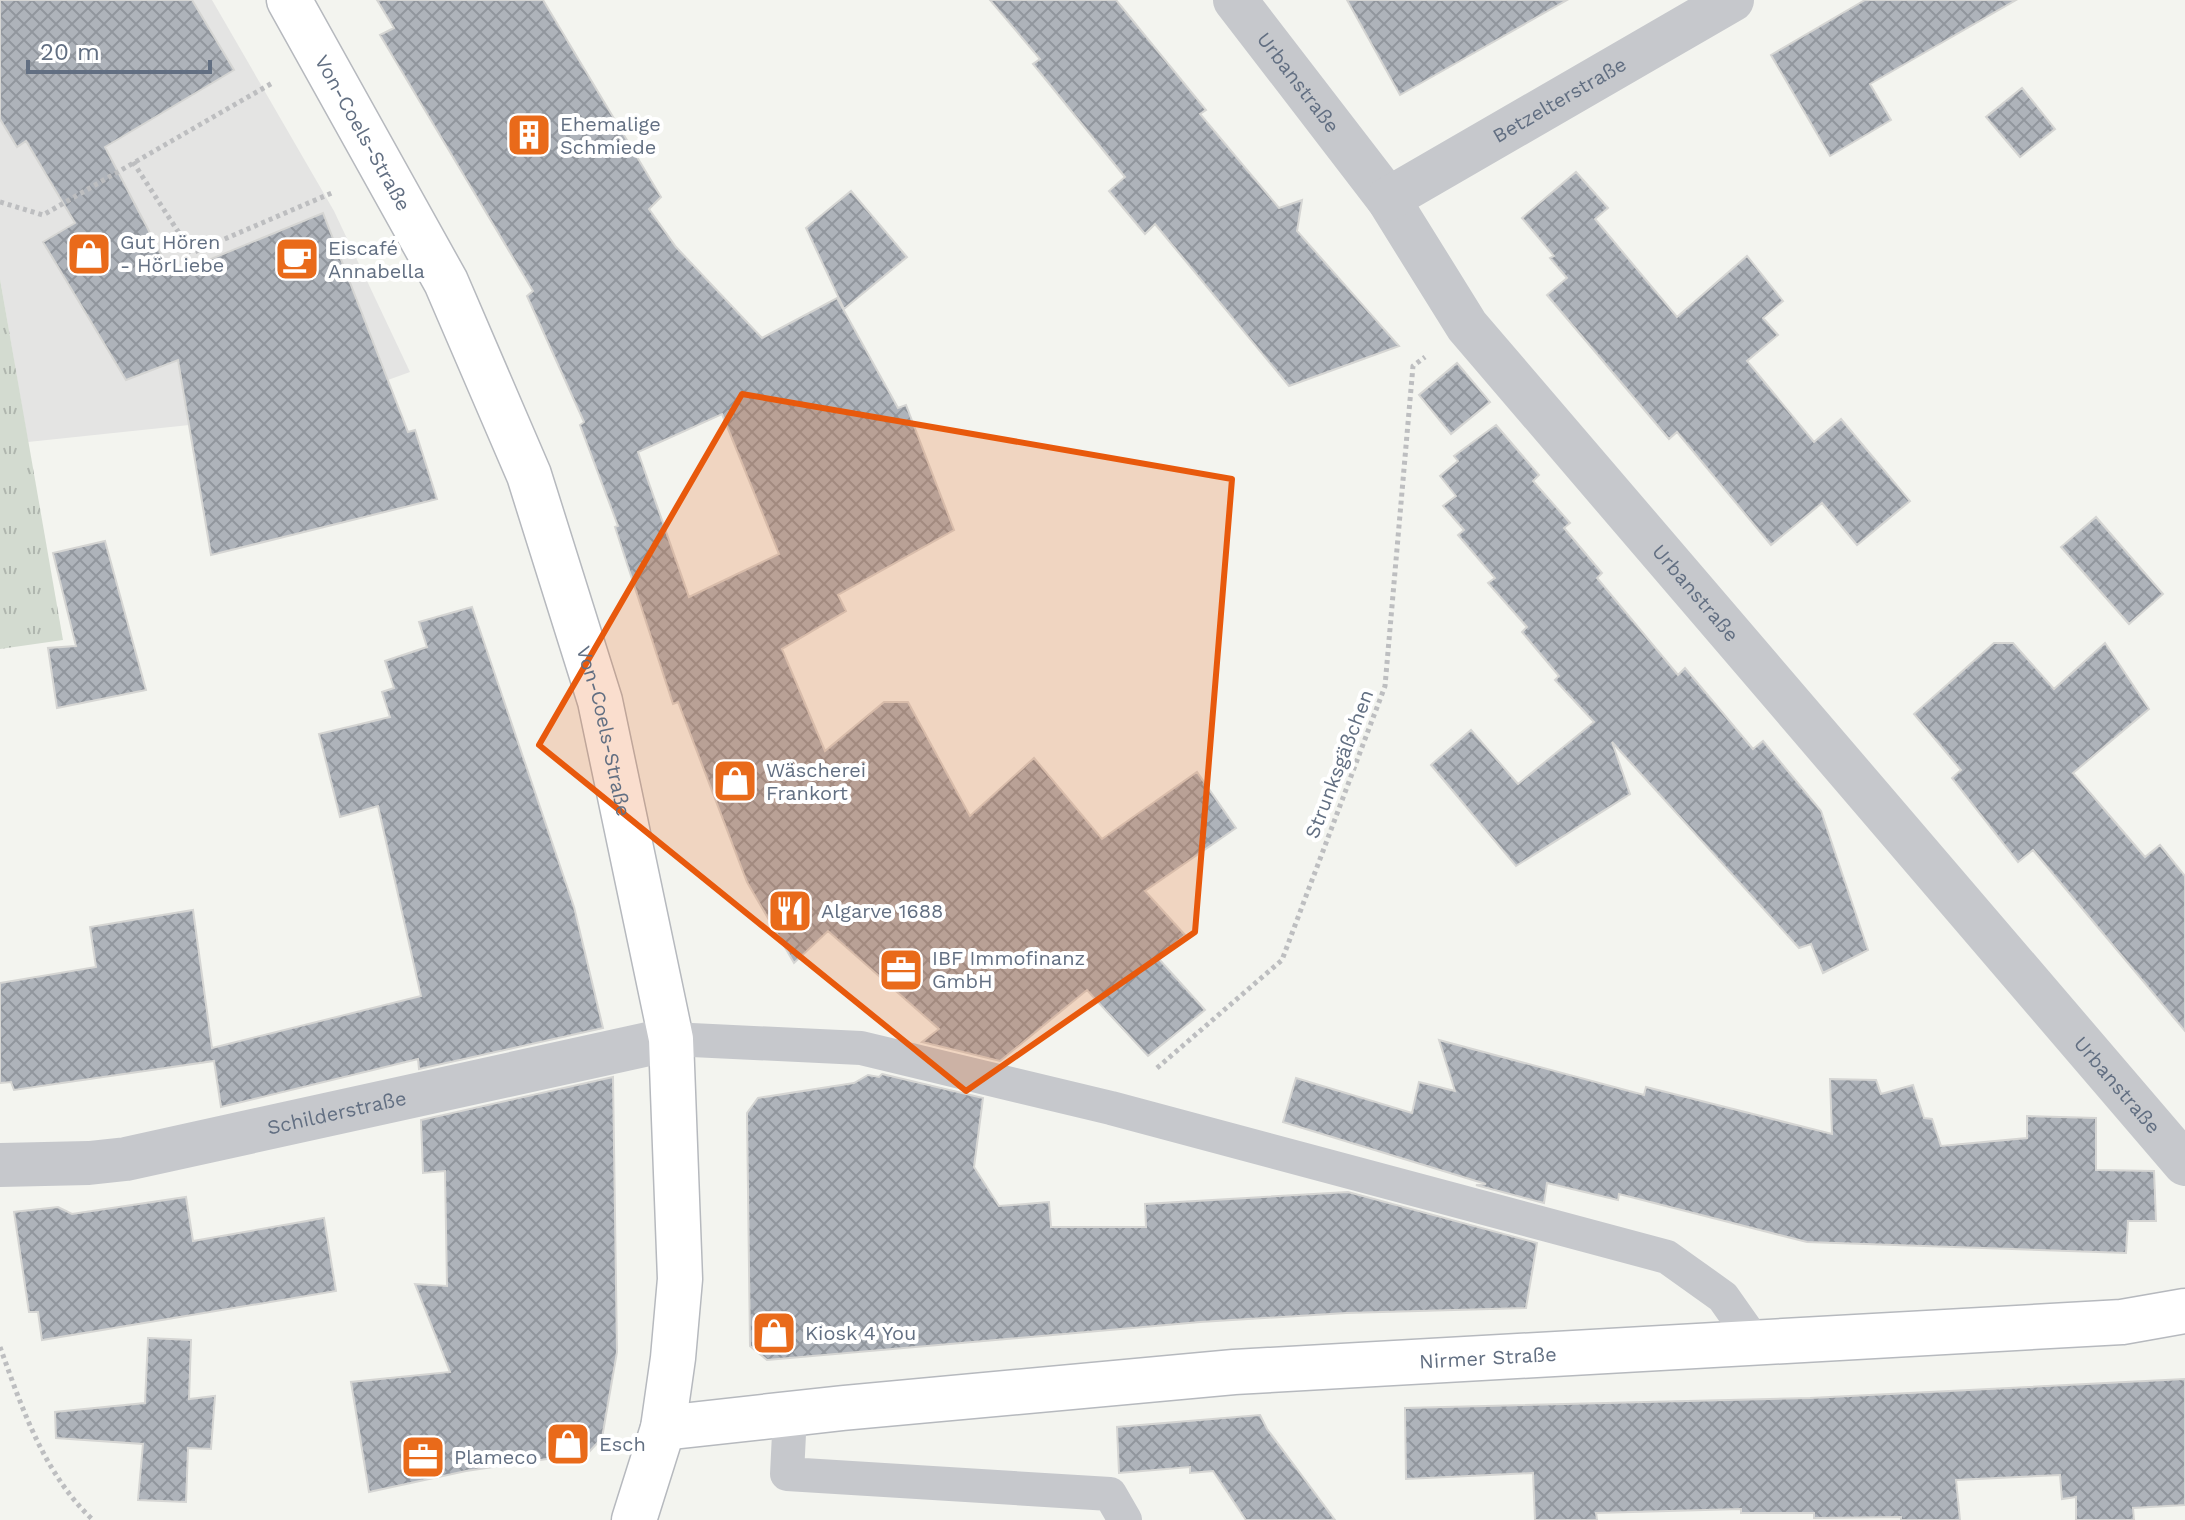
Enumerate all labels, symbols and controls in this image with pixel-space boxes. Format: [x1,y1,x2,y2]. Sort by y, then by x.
scale bar [28,24,210,74]
street label: Urbanstraße [1252,27,1345,138]
text: 20 m [40,38,100,66]
street label: Von-Coels-Straße [310,51,416,215]
street label: Betzelterstraße [1488,52,1630,148]
building icon: Ehemalige Schmiede [505,111,553,159]
place label: Ehemalige Schmiede [560,112,661,159]
shop icon: Gut Hören - HörLiebe [65,230,113,278]
place label: Gut Hören - HörLiebe [120,230,224,277]
cafe icon: Eiscafé Annabella [273,235,321,283]
place label: Eiscafé Annabella [328,236,425,283]
street label: Urbanstraße [1647,539,1744,646]
street label: Von-Coels-Straße [571,643,636,819]
street label: Strunksgäßchen [1300,686,1378,842]
shop icon: Wäscherei Frankort [711,757,759,805]
place label: Wäscherei Frankort [766,758,866,805]
restaurant icon: Algarve 1688 [766,887,814,935]
place label: Algarve 1688 [821,899,943,923]
office icon: IBF Immofinanz GmbH [877,946,925,994]
place label: IBF Immofinanz GmbH [932,946,1085,993]
street label: Urbanstraße [2069,1031,2166,1139]
street label: Schilderstraße [265,1086,409,1140]
shop icon: Kiosk 4 You [750,1309,798,1357]
place label: Kiosk 4 You [805,1321,916,1345]
street label: Nirmer Straße [1418,1342,1557,1374]
shop icon: Esch [544,1420,592,1468]
place label: Esch [599,1432,646,1456]
office icon: Plameco [399,1433,447,1481]
place label: Plameco [454,1445,537,1469]

